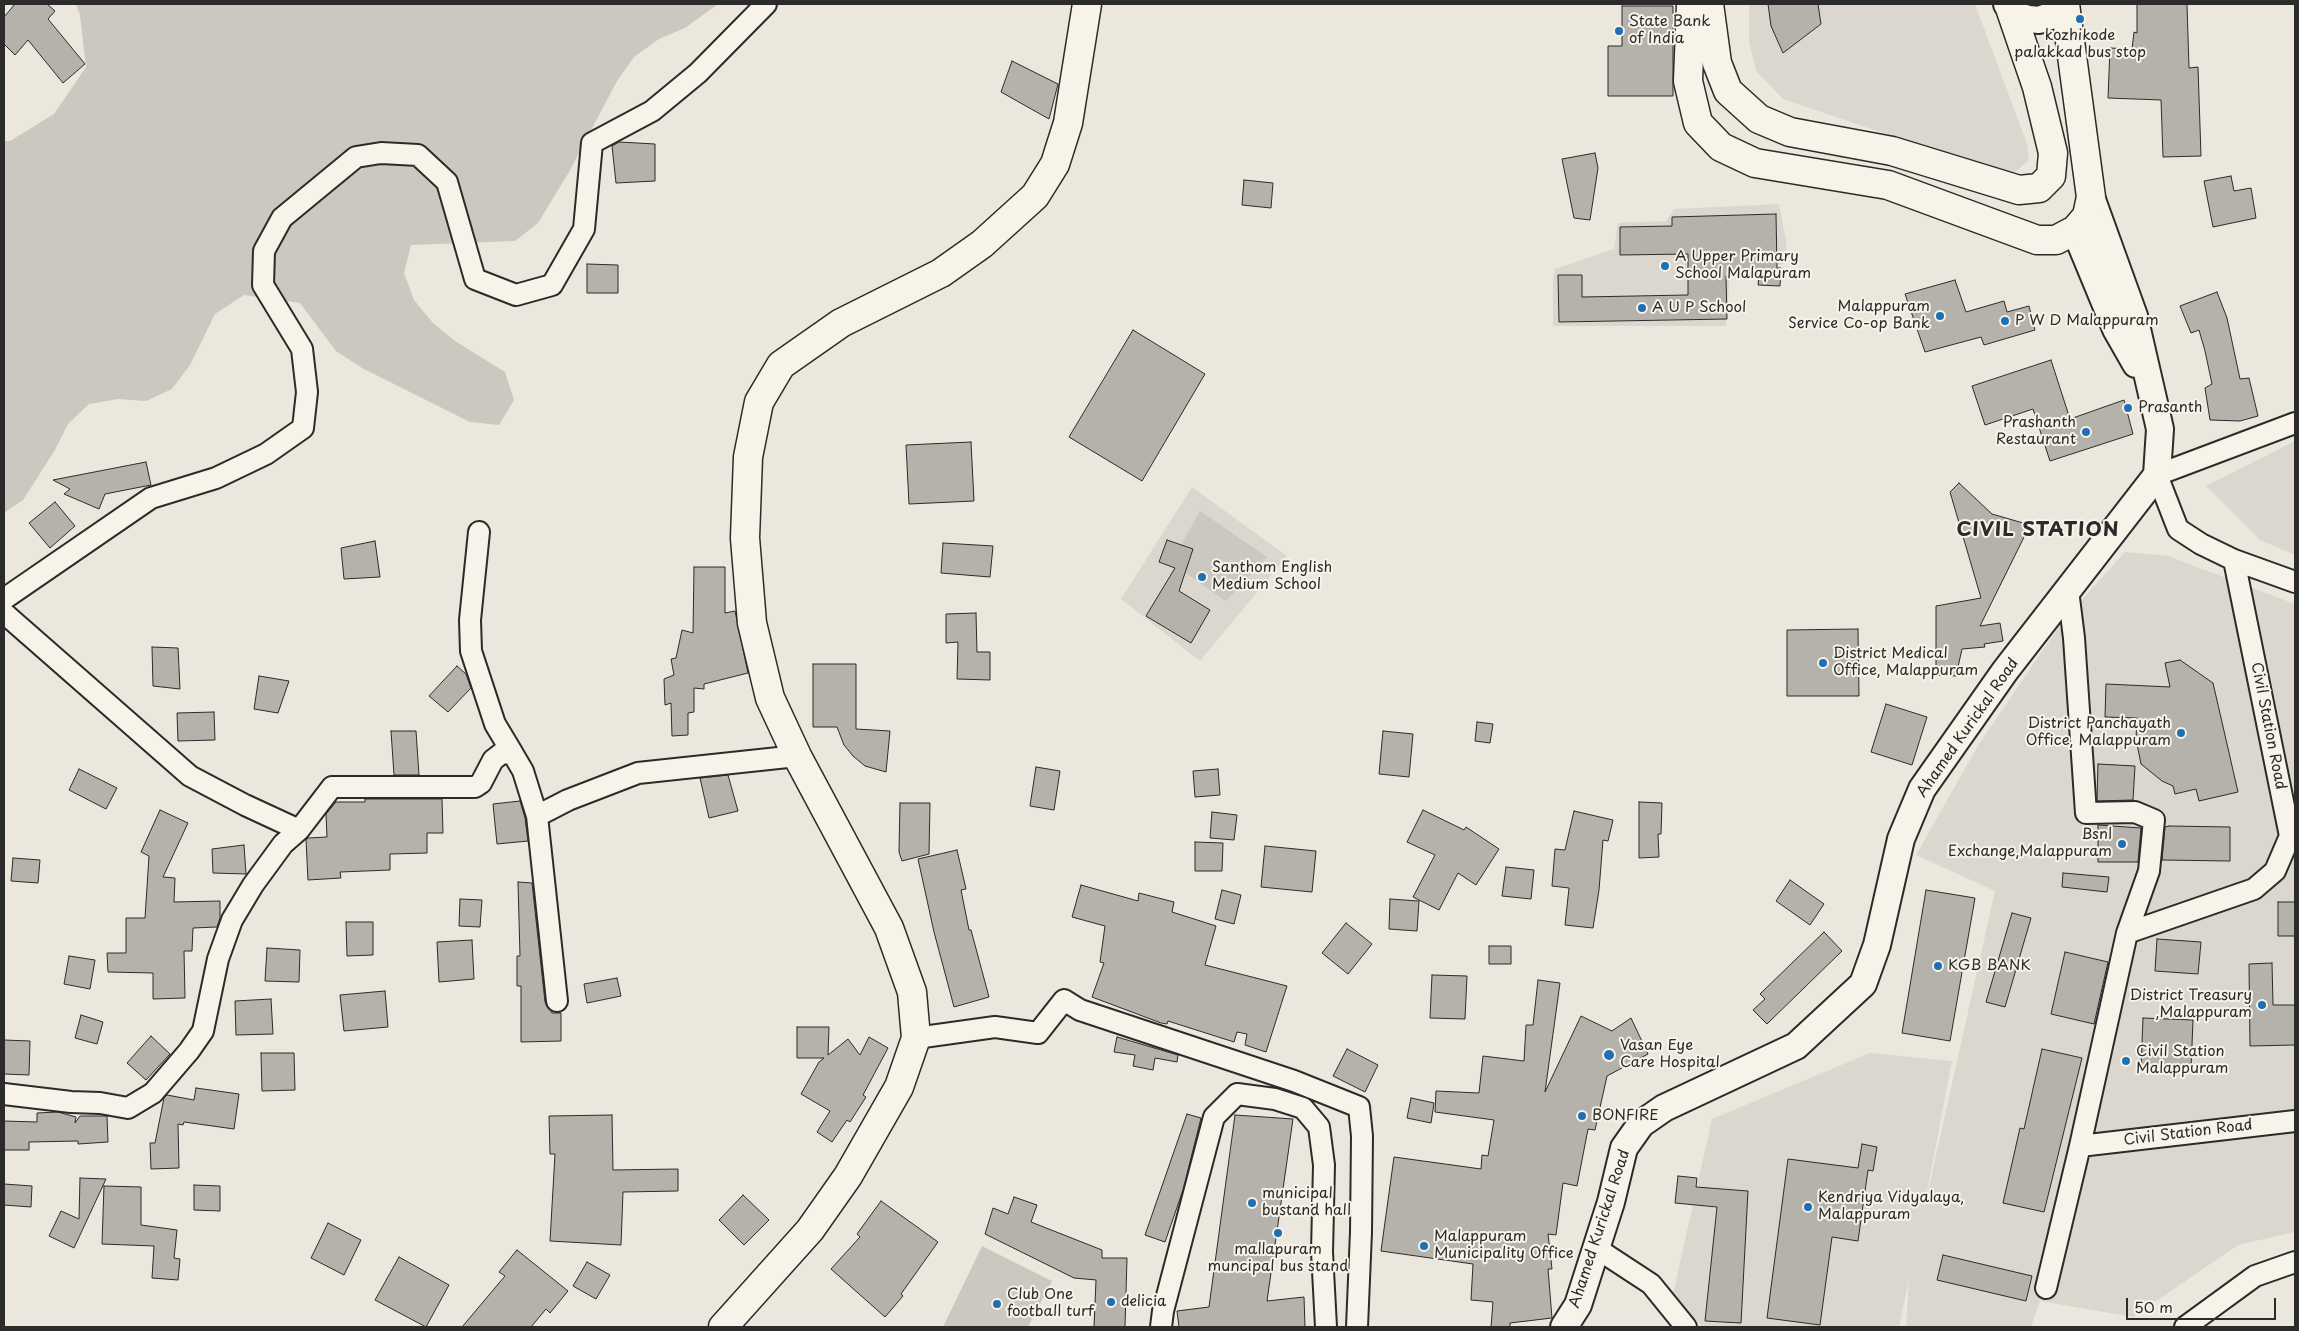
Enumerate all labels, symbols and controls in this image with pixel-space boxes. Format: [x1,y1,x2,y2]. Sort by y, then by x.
place label: State Bank of India [1629,13,1710,48]
marker: kozhikode palakkad bus stop [2074,13,2086,25]
marker: State Bank of India [1613,25,1625,37]
place label: kozhikode palakkad bus stop [2014,27,2146,62]
place label: A Upper Primary School Malapuram [1675,248,1811,283]
marker: A Upper Primary School Malapuram [1659,260,1671,272]
place label: Malappuram Service Co-op Bank [1788,298,1930,333]
place label: A U P School [1652,299,1746,317]
marker: A U P School [1636,302,1648,314]
marker: Malappuram Service Co-op Bank [1934,310,1946,322]
place label: P W D Malappuram [2015,312,2159,330]
marker: P W D Malappuram [1999,315,2011,327]
place label: Prasanth [2138,399,2203,417]
marker: Prasanth [2122,402,2134,414]
place label: Prashanth Restaurant [1996,414,2076,449]
marker: Prashanth Restaurant [2080,426,2092,438]
district label: CIVIL STATION [1955,518,2121,542]
place label: Santhom English Medium School [1212,559,1332,594]
marker: Santhom English Medium School [1196,571,1208,583]
place label: District Medical Office, Malappuram [1833,645,1978,680]
street label: Ahamed Kurickal Road [1913,655,2023,801]
marker: District Medical Office, Malappuram [1817,657,1829,669]
street label: Civil Station Road [2247,661,2289,791]
place label: District Panchayath Office, Malappuram [2026,715,2171,750]
marker: District Panchayath Office, Malappuram [2175,727,2187,739]
place label: Bsnl Exchange,Malappuram [1948,826,2112,861]
marker: Bsnl Exchange,Malappuram [2116,838,2128,850]
place label: KGB BANK [1948,957,2031,975]
marker: KGB BANK [1932,960,1944,972]
place label: District Treasury ,Malappuram [2130,987,2252,1022]
marker: District Treasury ,Malappuram [2256,999,2268,1011]
place label: Vasan Eye Care Hospital [1620,1037,1720,1072]
place label: Civil Station Malappuram [2136,1043,2228,1078]
marker: Vasan Eye Care Hospital [1602,1048,1616,1062]
marker: Civil Station Malappuram [2120,1055,2132,1067]
place label: BONFIRE [1592,1107,1659,1125]
marker: BONFIRE [1576,1110,1588,1122]
street label: Civil Station Road [2123,1116,2253,1150]
street label: Ahamed Kurickal Road [1566,1147,1634,1311]
place label: municipal bustand hall [1262,1185,1351,1220]
place label: Kendriya Vidyalaya, Malappuram [1818,1189,1964,1224]
marker: municipal bustand hall [1246,1197,1258,1209]
marker: Kendriya Vidyalaya, Malappuram [1802,1201,1814,1213]
marker: mallapuram muncipal bus stand [1272,1227,1284,1239]
place label: Malappuram Municipality Office [1434,1228,1574,1263]
marker: Malappuram Municipality Office [1418,1240,1430,1252]
place label: mallapuram muncipal bus stand [1208,1241,1348,1276]
place label: Club One football turf [1007,1286,1094,1321]
scale bar [2129,1288,2279,1320]
place label: delicia [1121,1293,1166,1311]
text: 50 m [2134,1295,2173,1318]
marker: delicia [1105,1296,1117,1308]
marker: Club One football turf [991,1298,1003,1310]

